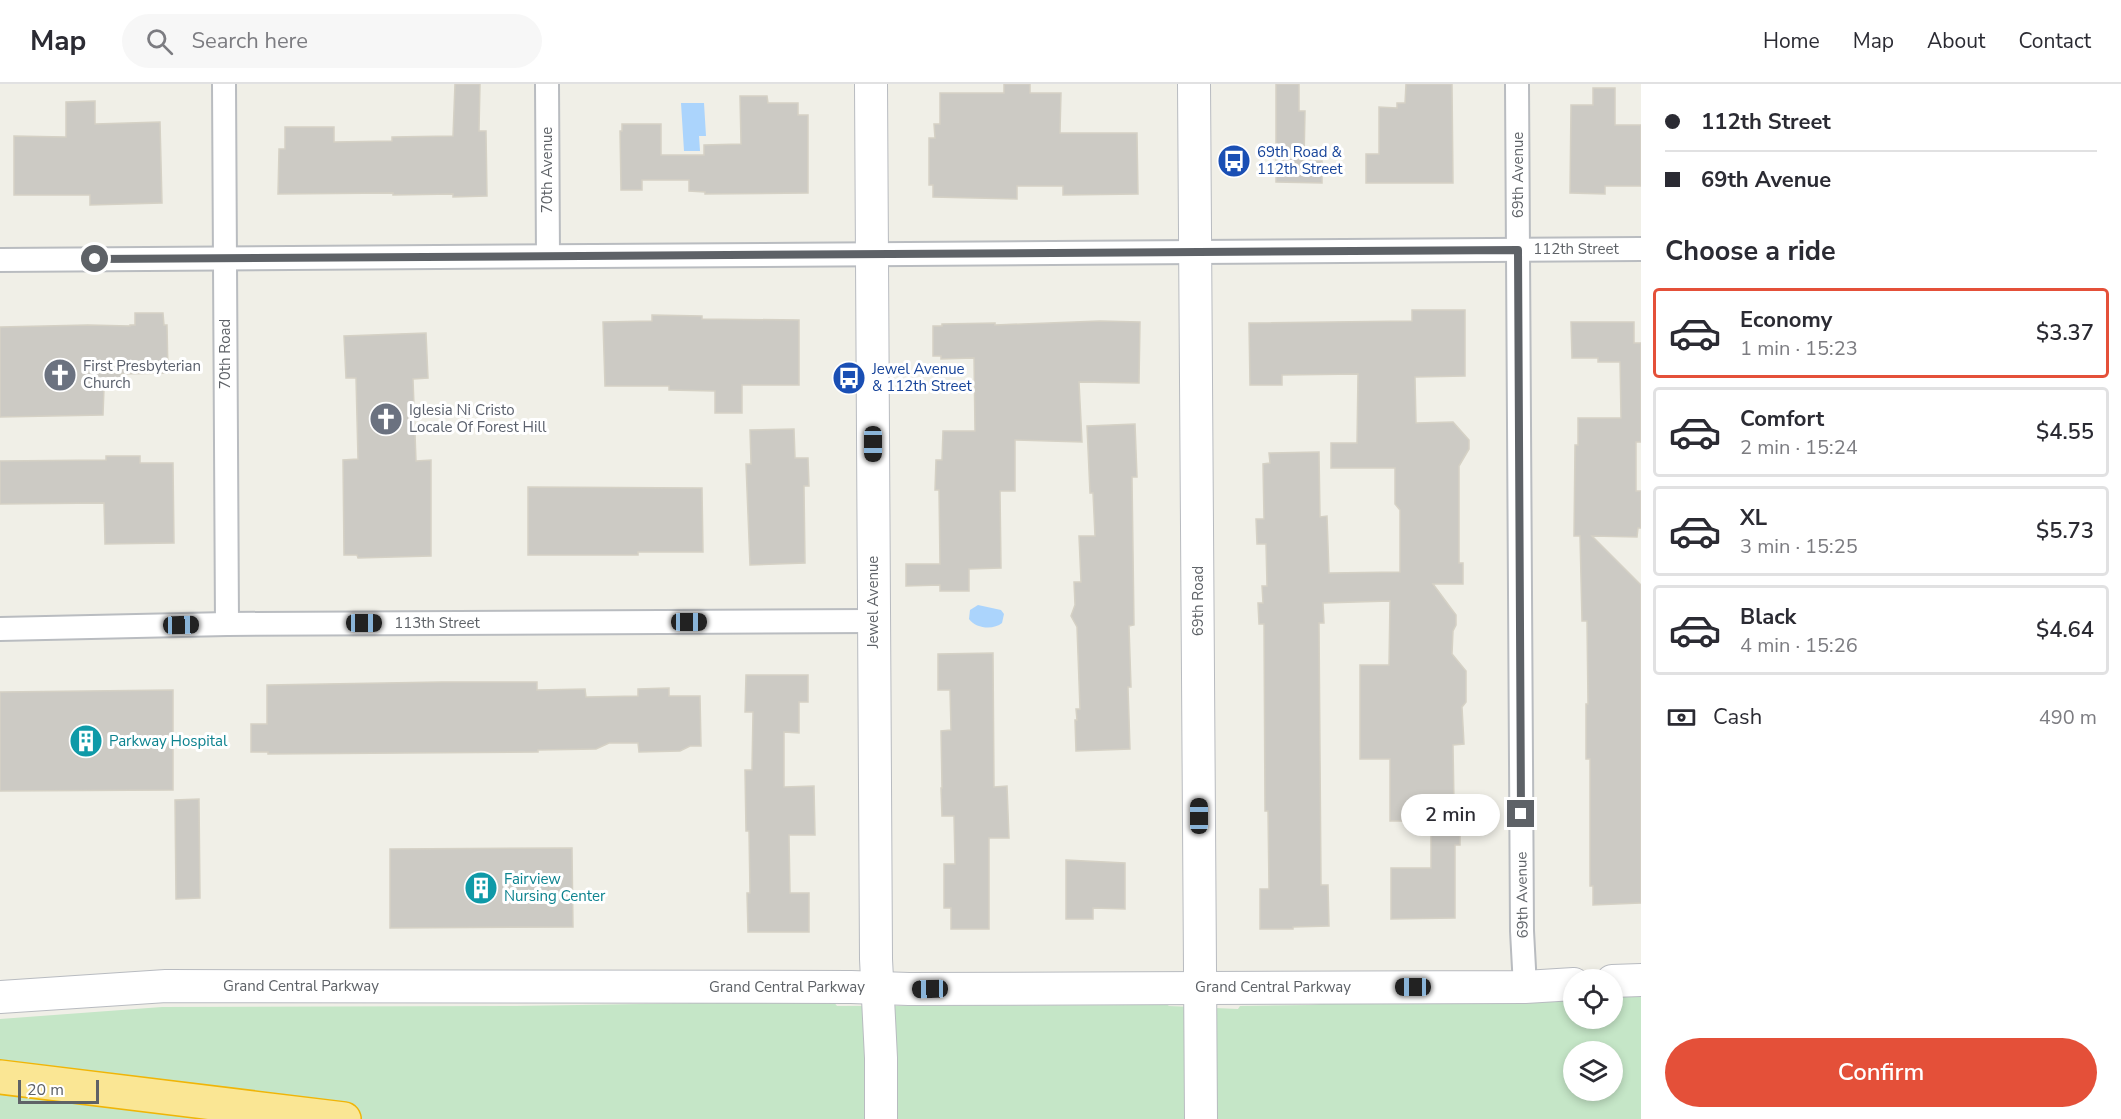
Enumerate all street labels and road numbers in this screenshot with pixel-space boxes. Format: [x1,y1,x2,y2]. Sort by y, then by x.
street label: 70th Avenue [537,127,557,213]
street label: 69th Avenue [1508,132,1528,218]
street label: 112th Street [1533,239,1620,259]
street label: 70th Road [215,319,235,389]
street label: Jewel Avenue [863,556,883,649]
street label: 69th Road [1188,566,1208,636]
street label: 113th Street [394,613,481,633]
street label: 69th Avenue [1511,851,1533,939]
street label: Grand Central Parkway [223,976,379,996]
street label: Grand Central Parkway [709,977,865,997]
street label: Grand Central Parkway [1195,977,1351,997]

